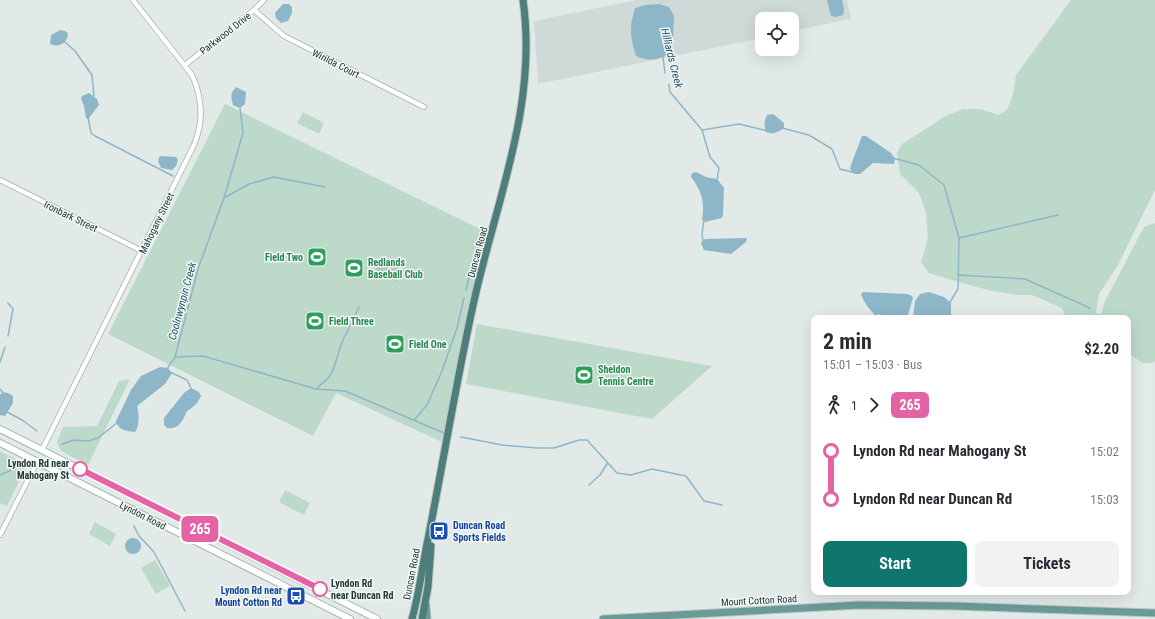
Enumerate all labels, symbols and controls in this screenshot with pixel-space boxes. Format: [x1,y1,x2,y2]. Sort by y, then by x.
street label: Parkwood Drive [198,10,253,57]
map controls [755,12,799,56]
button: locate [755,12,799,56]
water label: Hilliards Creek [658,27,685,90]
street label: Wirilda Court [310,47,361,80]
street label: Mahogany Street [137,191,176,256]
street label: Ironbark Street [42,199,99,234]
street label: Duncan Road [465,226,490,279]
sports icon: Field Two [306,246,328,268]
place label: Field Two [265,252,303,263]
sports icon: Redlands Baseball Club [343,257,365,279]
place label: Redlands Baseball Club [368,257,423,280]
water label: Coolnwynpin Creek [166,260,199,342]
sports icon: Field Three [304,310,326,332]
place label: Field Three [329,316,374,327]
text: 2 min [823,329,872,354]
sports icon: Field One [384,333,406,355]
place label: Field One [409,339,447,350]
text: $2.20 [1084,340,1119,358]
text: 15:01 – 15:03 · Bus [823,357,922,372]
sports icon: Sheldon Tennis Centre [573,364,595,386]
place label: Sheldon Tennis Centre [598,364,654,387]
icon: walk [823,394,845,416]
icon: forward [863,394,885,416]
text: 265 [899,397,921,413]
text: 1 [851,398,857,413]
text: Lyndon Rd near Mahogany St [853,442,1026,460]
text: 15:02 [1090,444,1119,459]
place label: Lyndon Rd near Mahogany St [8,458,70,481]
marker: Lyndon Rd near Mahogany St [72,461,88,477]
text: Lyndon Rd near Duncan Rd [853,490,1012,508]
text: 15:03 [1090,492,1119,507]
street label: Lyndon Road [118,499,168,532]
line badge: 265 [177,516,223,542]
bus stop icon: Duncan Road Sports Fields [428,520,450,542]
place label: Duncan Road Sports Fields [453,520,506,543]
text: 265 [189,521,211,537]
button: Start [823,541,967,587]
button: Tickets [975,541,1119,587]
street label: Duncan Road [401,547,422,601]
place label: Lyndon Rd near Duncan Rd [331,578,394,601]
marker: Lyndon Rd near Duncan Rd [312,581,328,597]
place label: Lyndon Rd near Mount Cotton Rd [215,585,283,608]
bus stop icon: Lyndon Rd near Mount Cotton Rd [285,585,307,607]
street label: Mount Cotton Road [721,593,797,608]

